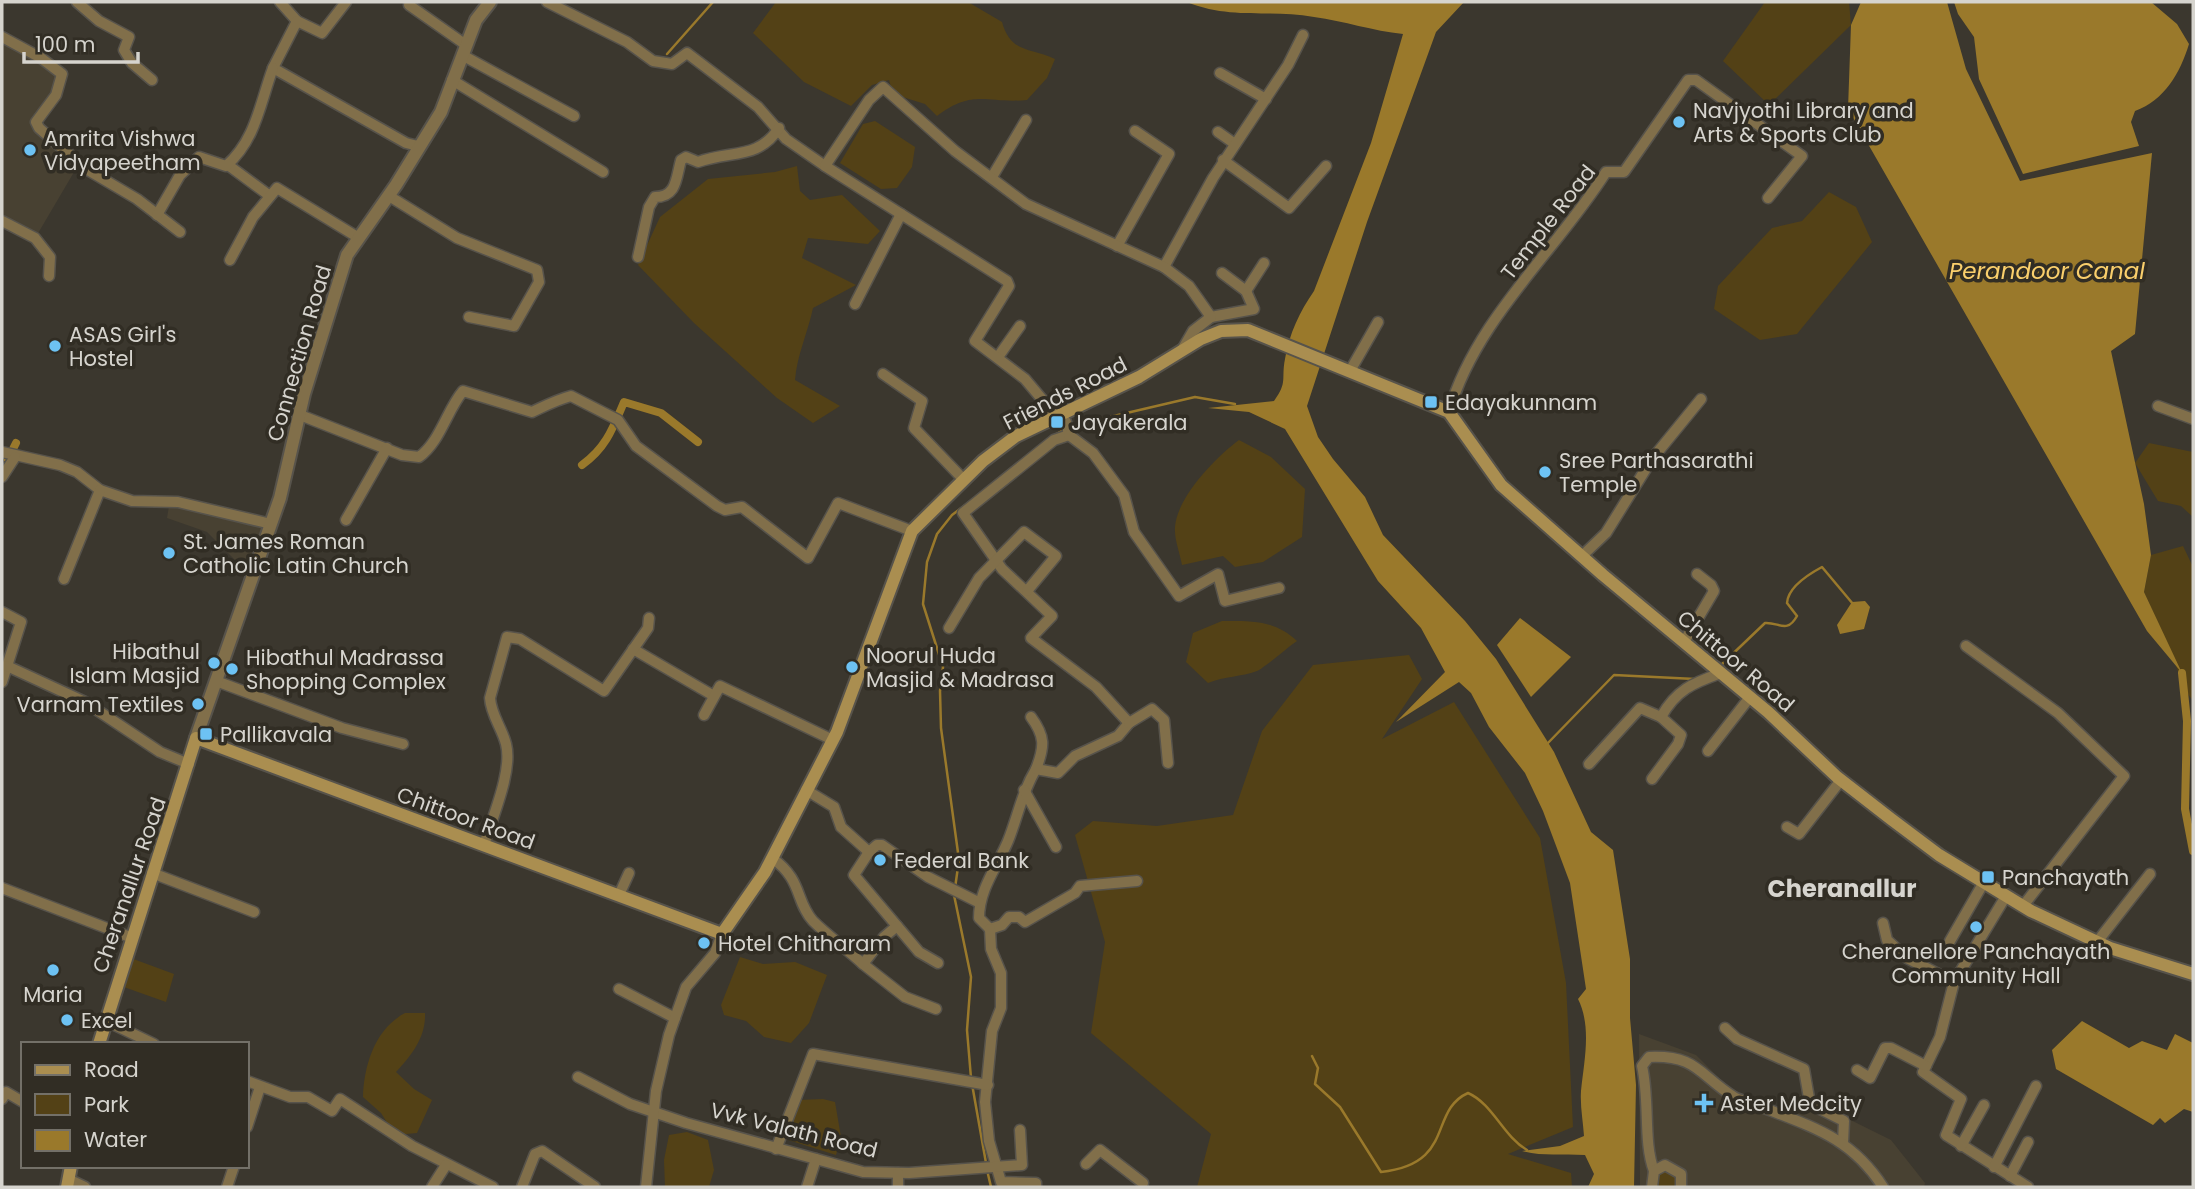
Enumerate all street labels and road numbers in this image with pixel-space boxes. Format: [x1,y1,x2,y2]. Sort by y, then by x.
street label: Temple Road [1494,158,1602,286]
street label: Connection Road [260,261,338,445]
street label: Friends Road [998,349,1132,437]
street label: Chittoor Road [1671,603,1801,719]
street label: Chittoor Road [393,780,539,856]
street label: Cheranallur Road [85,793,173,977]
street label: Vvk Valath Road [707,1095,881,1165]

